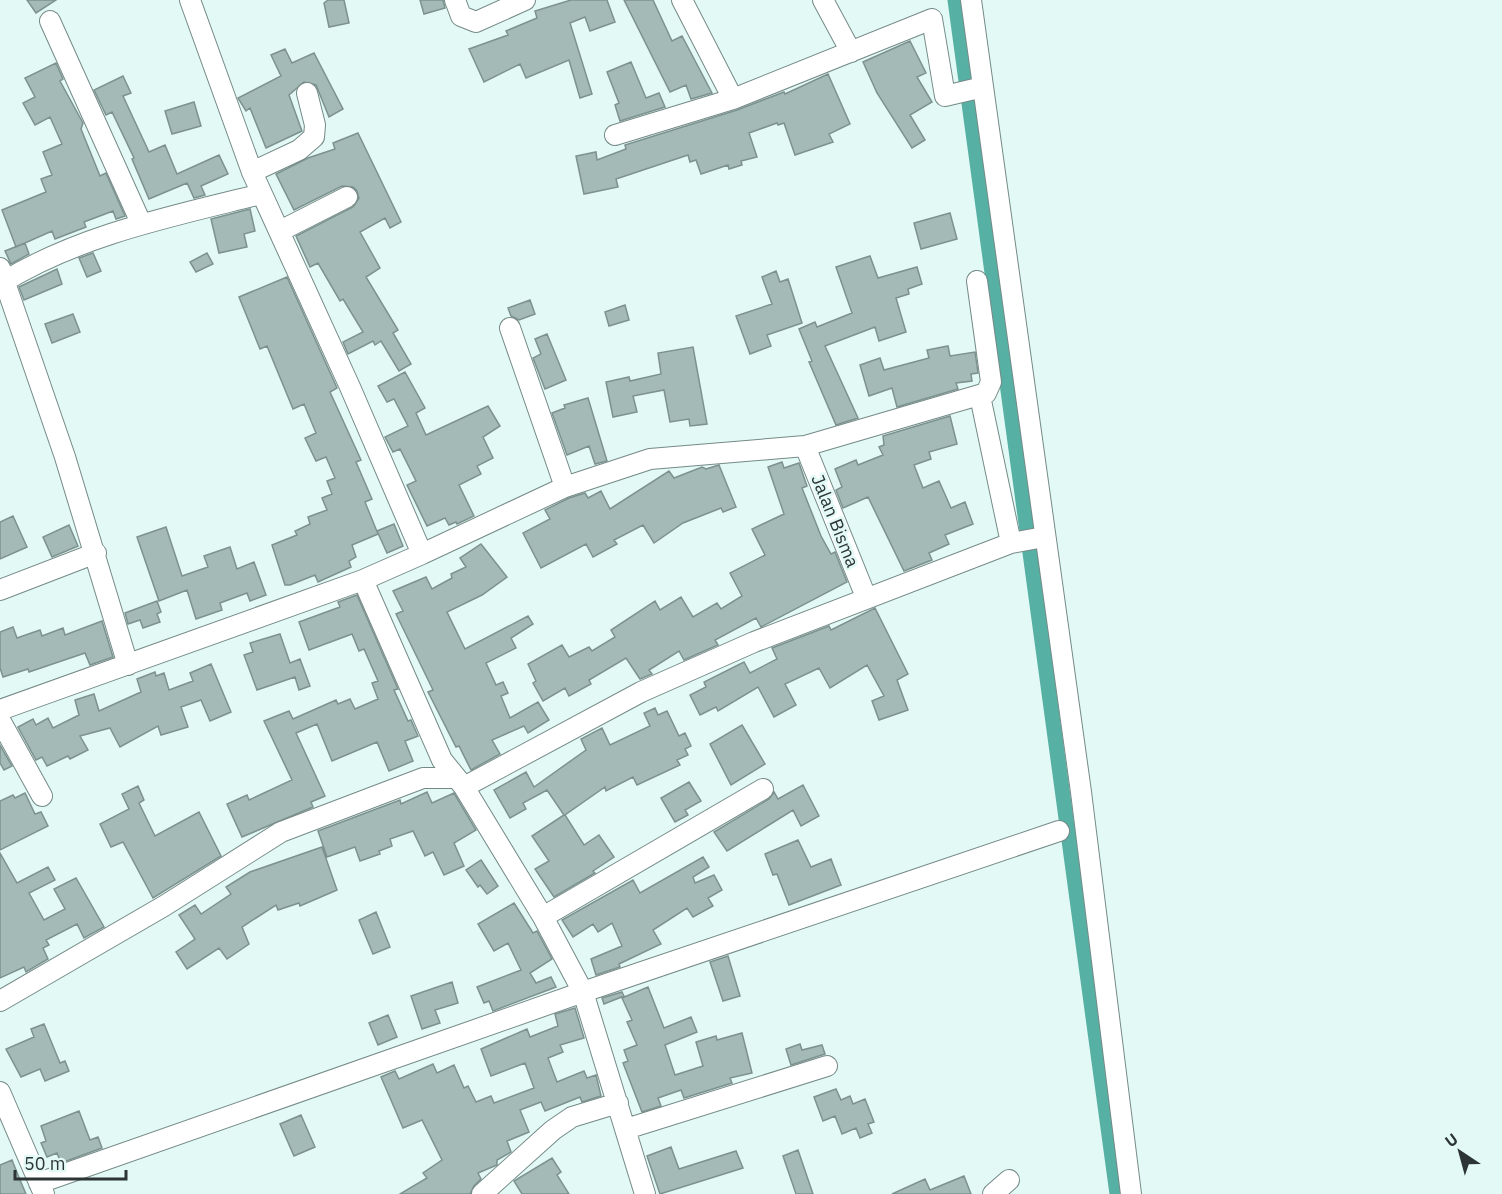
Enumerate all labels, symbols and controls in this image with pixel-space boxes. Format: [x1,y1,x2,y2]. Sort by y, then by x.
street label: Jalan Bisma [806,471,865,571]
north arrow [1430,1122,1490,1182]
text: U [1441,1129,1462,1151]
scale bar [15,1143,126,1181]
text: 50 m [24,1152,66,1175]

